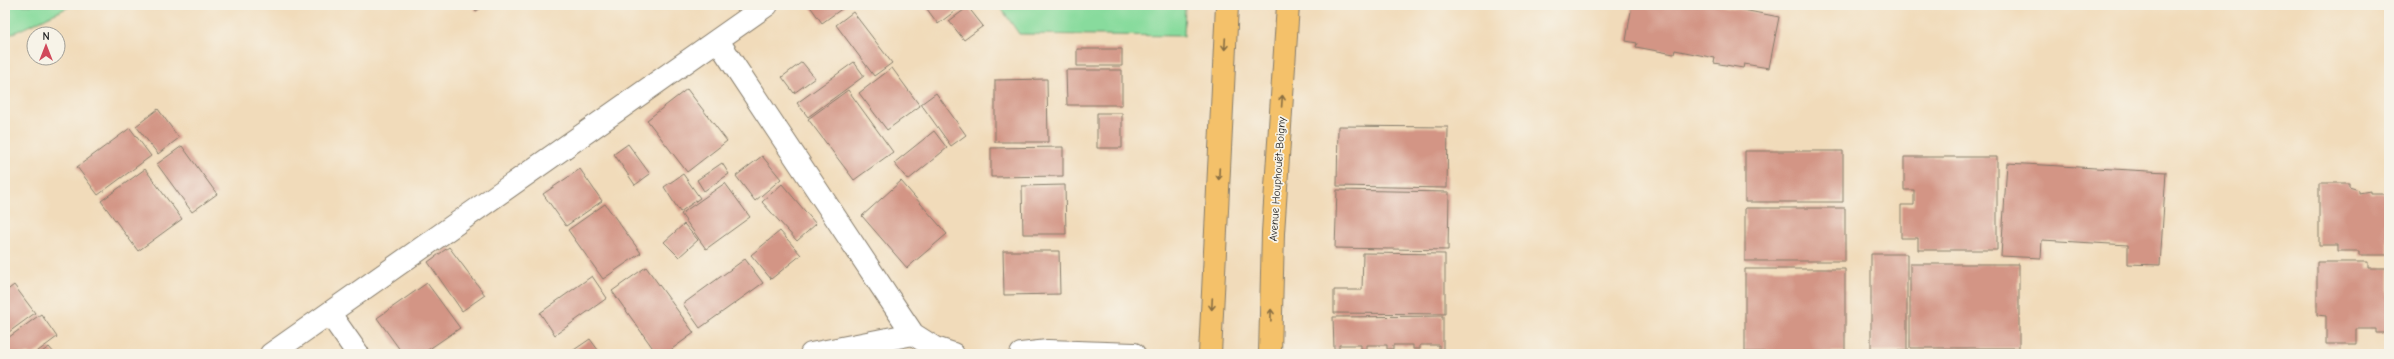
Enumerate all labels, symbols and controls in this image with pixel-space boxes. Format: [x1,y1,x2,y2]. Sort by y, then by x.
north arrow [26,26,66,66]
text: N [42,30,50,43]
one-way arrow [1221,37,1228,50]
one-way arrow [1278,95,1285,108]
street label: Avenue Houphouët-Boigny [1267,116,1288,242]
one-way arrow [1215,167,1222,180]
one-way arrow [1209,297,1216,310]
one-way arrow [1267,309,1274,322]

